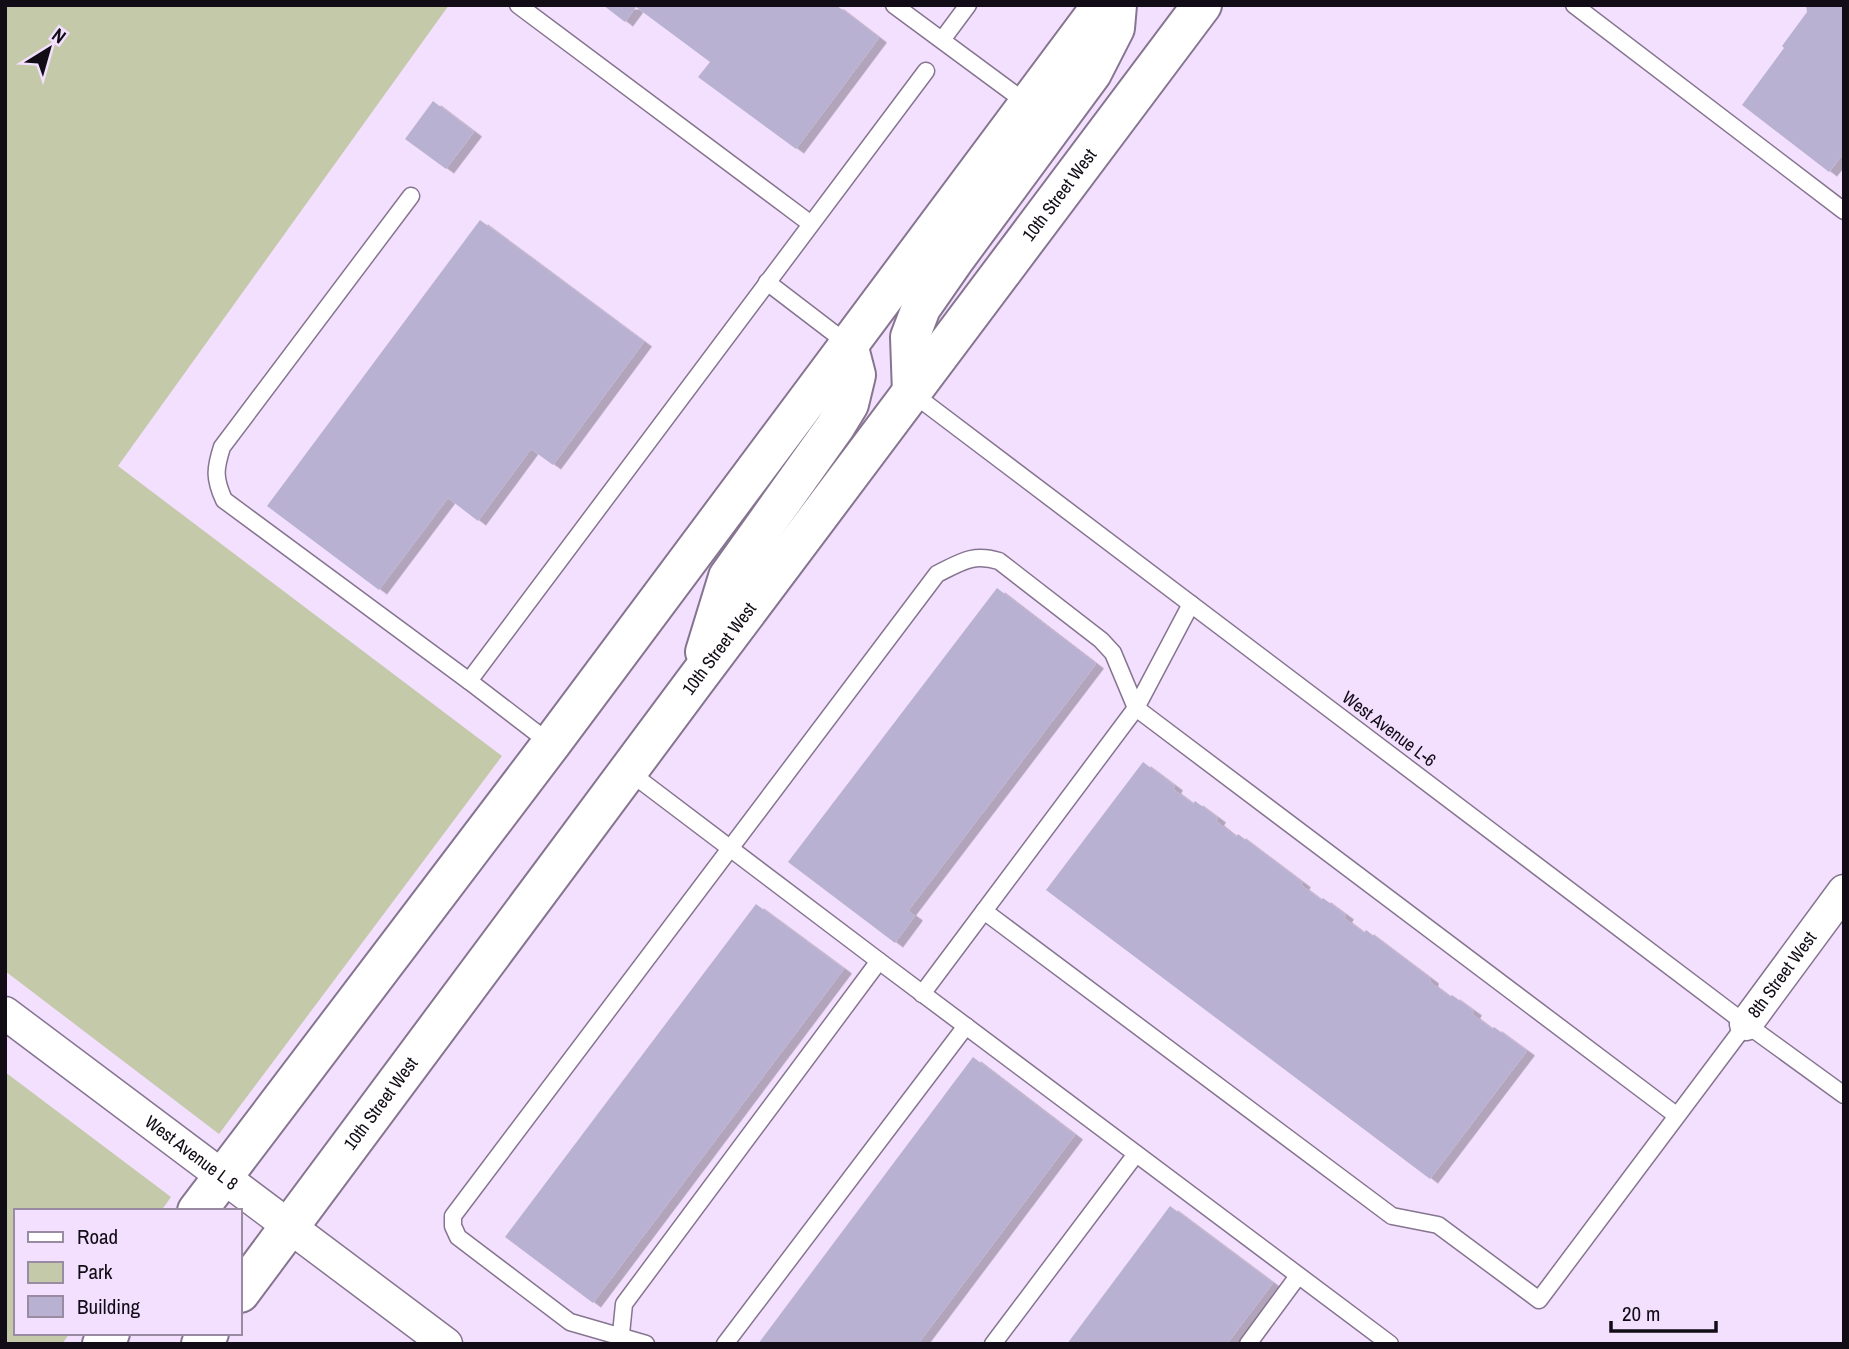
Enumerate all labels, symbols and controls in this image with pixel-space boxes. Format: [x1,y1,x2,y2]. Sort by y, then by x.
north arrow [14,14,84,84]
text: N [47,22,72,49]
street label: 10th Street West [1016,143,1102,246]
street label: 10th Street West [676,597,762,700]
street label: West Avenue L-6 [1337,685,1442,772]
street label: 8th Street West [1742,926,1822,1023]
street label: 10th Street West [338,1052,423,1155]
street label: West Avenue L 8 [140,1109,243,1196]
legend [14,1209,242,1335]
text: Road [77,1222,118,1251]
text: Park [77,1257,113,1286]
scale bar [1611,1290,1716,1334]
text: Building [77,1292,141,1321]
text: 20 m [1622,1299,1660,1328]

